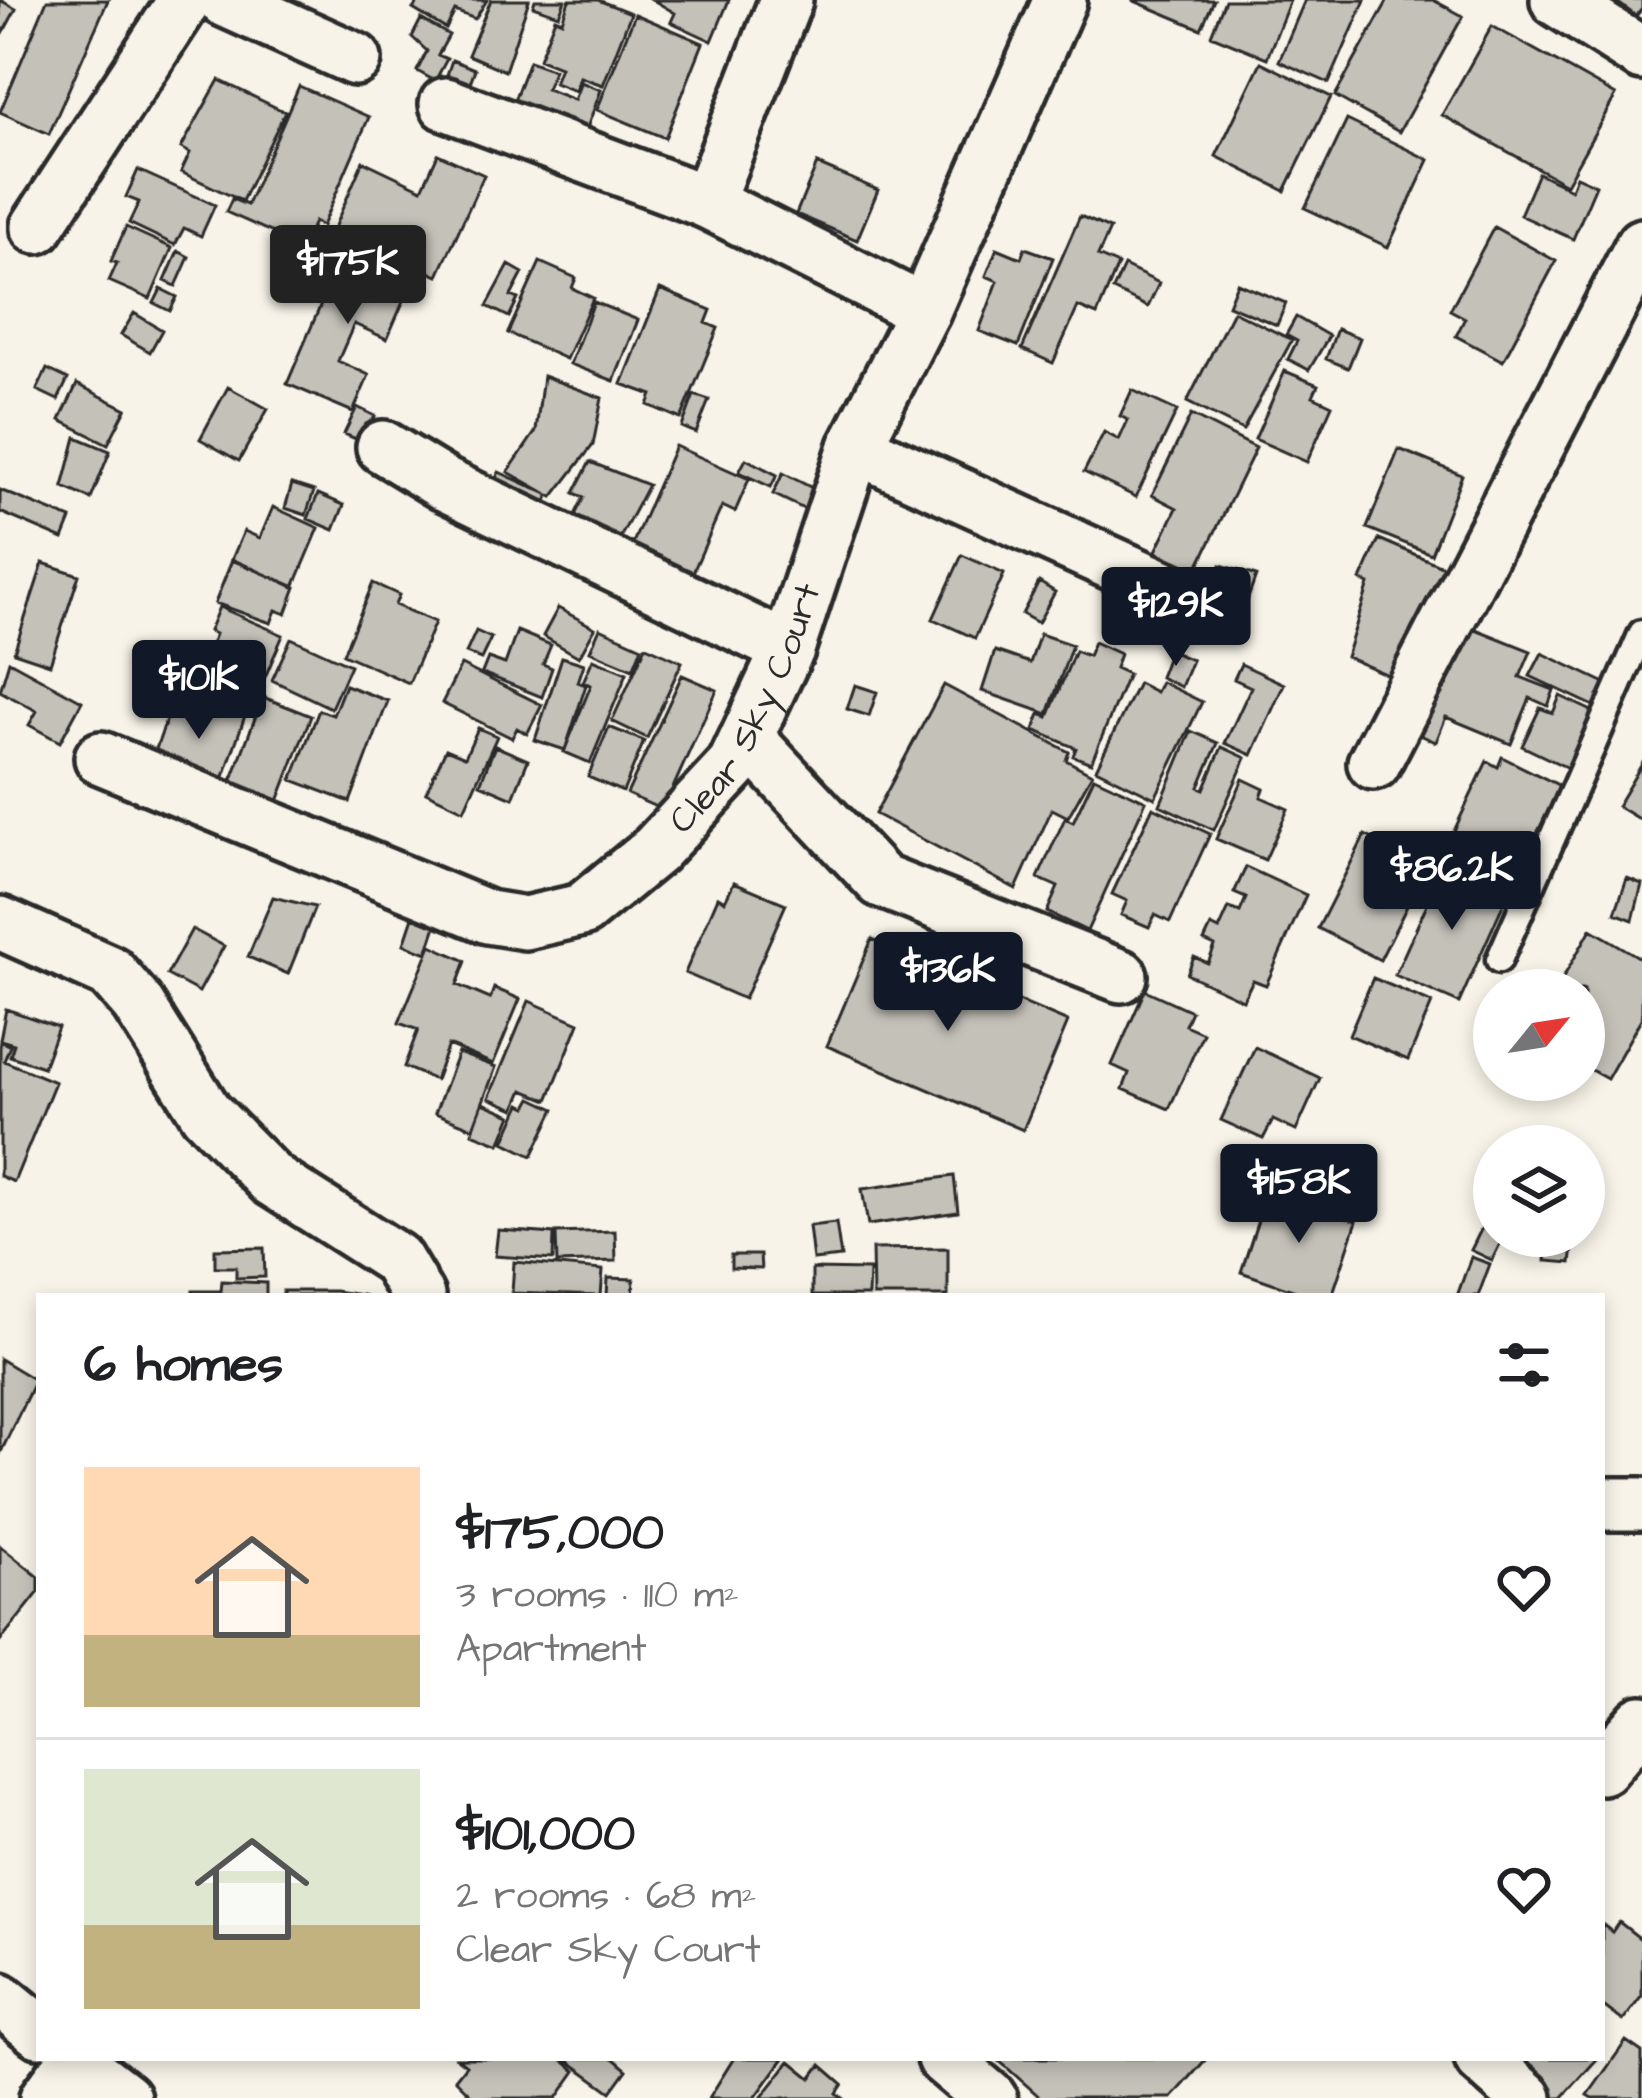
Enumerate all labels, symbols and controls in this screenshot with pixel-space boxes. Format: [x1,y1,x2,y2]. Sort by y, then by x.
pin: $175K [264,225,432,327]
text: $175K [297,237,399,291]
pin: $129K [1092,567,1260,669]
street label: Clear Sky Court [657,576,834,845]
text: $129K [1129,579,1223,633]
pin: $101K [115,640,283,742]
text: $101K [159,652,239,706]
pin: $86.2K [1354,831,1550,933]
text: $86.2K [1391,843,1513,897]
pin: $136K [864,932,1032,1034]
text: $136K [901,944,995,998]
north arrow [1473,969,1605,1101]
map controls [1473,969,1605,1257]
button: layers [1473,1125,1605,1257]
pin: $158K [1215,1144,1383,1246]
text: $158K [1247,1156,1351,1210]
text: 6 homes [84,1330,283,1401]
icon: filters [1491,1332,1557,1398]
text: $175,000 [456,1498,664,1569]
icon: home [180,1515,324,1659]
icon: heart [1491,1554,1557,1620]
text: 3 rooms · 110 m² [456,1569,739,1623]
text: Apartment [456,1623,647,1677]
text: $101,000 [456,1799,635,1870]
icon: home [180,1817,324,1961]
icon: heart [1491,1856,1557,1922]
text: 2 rooms · 68 m² [456,1870,756,1924]
text: Clear Sky Court [456,1924,761,1978]

